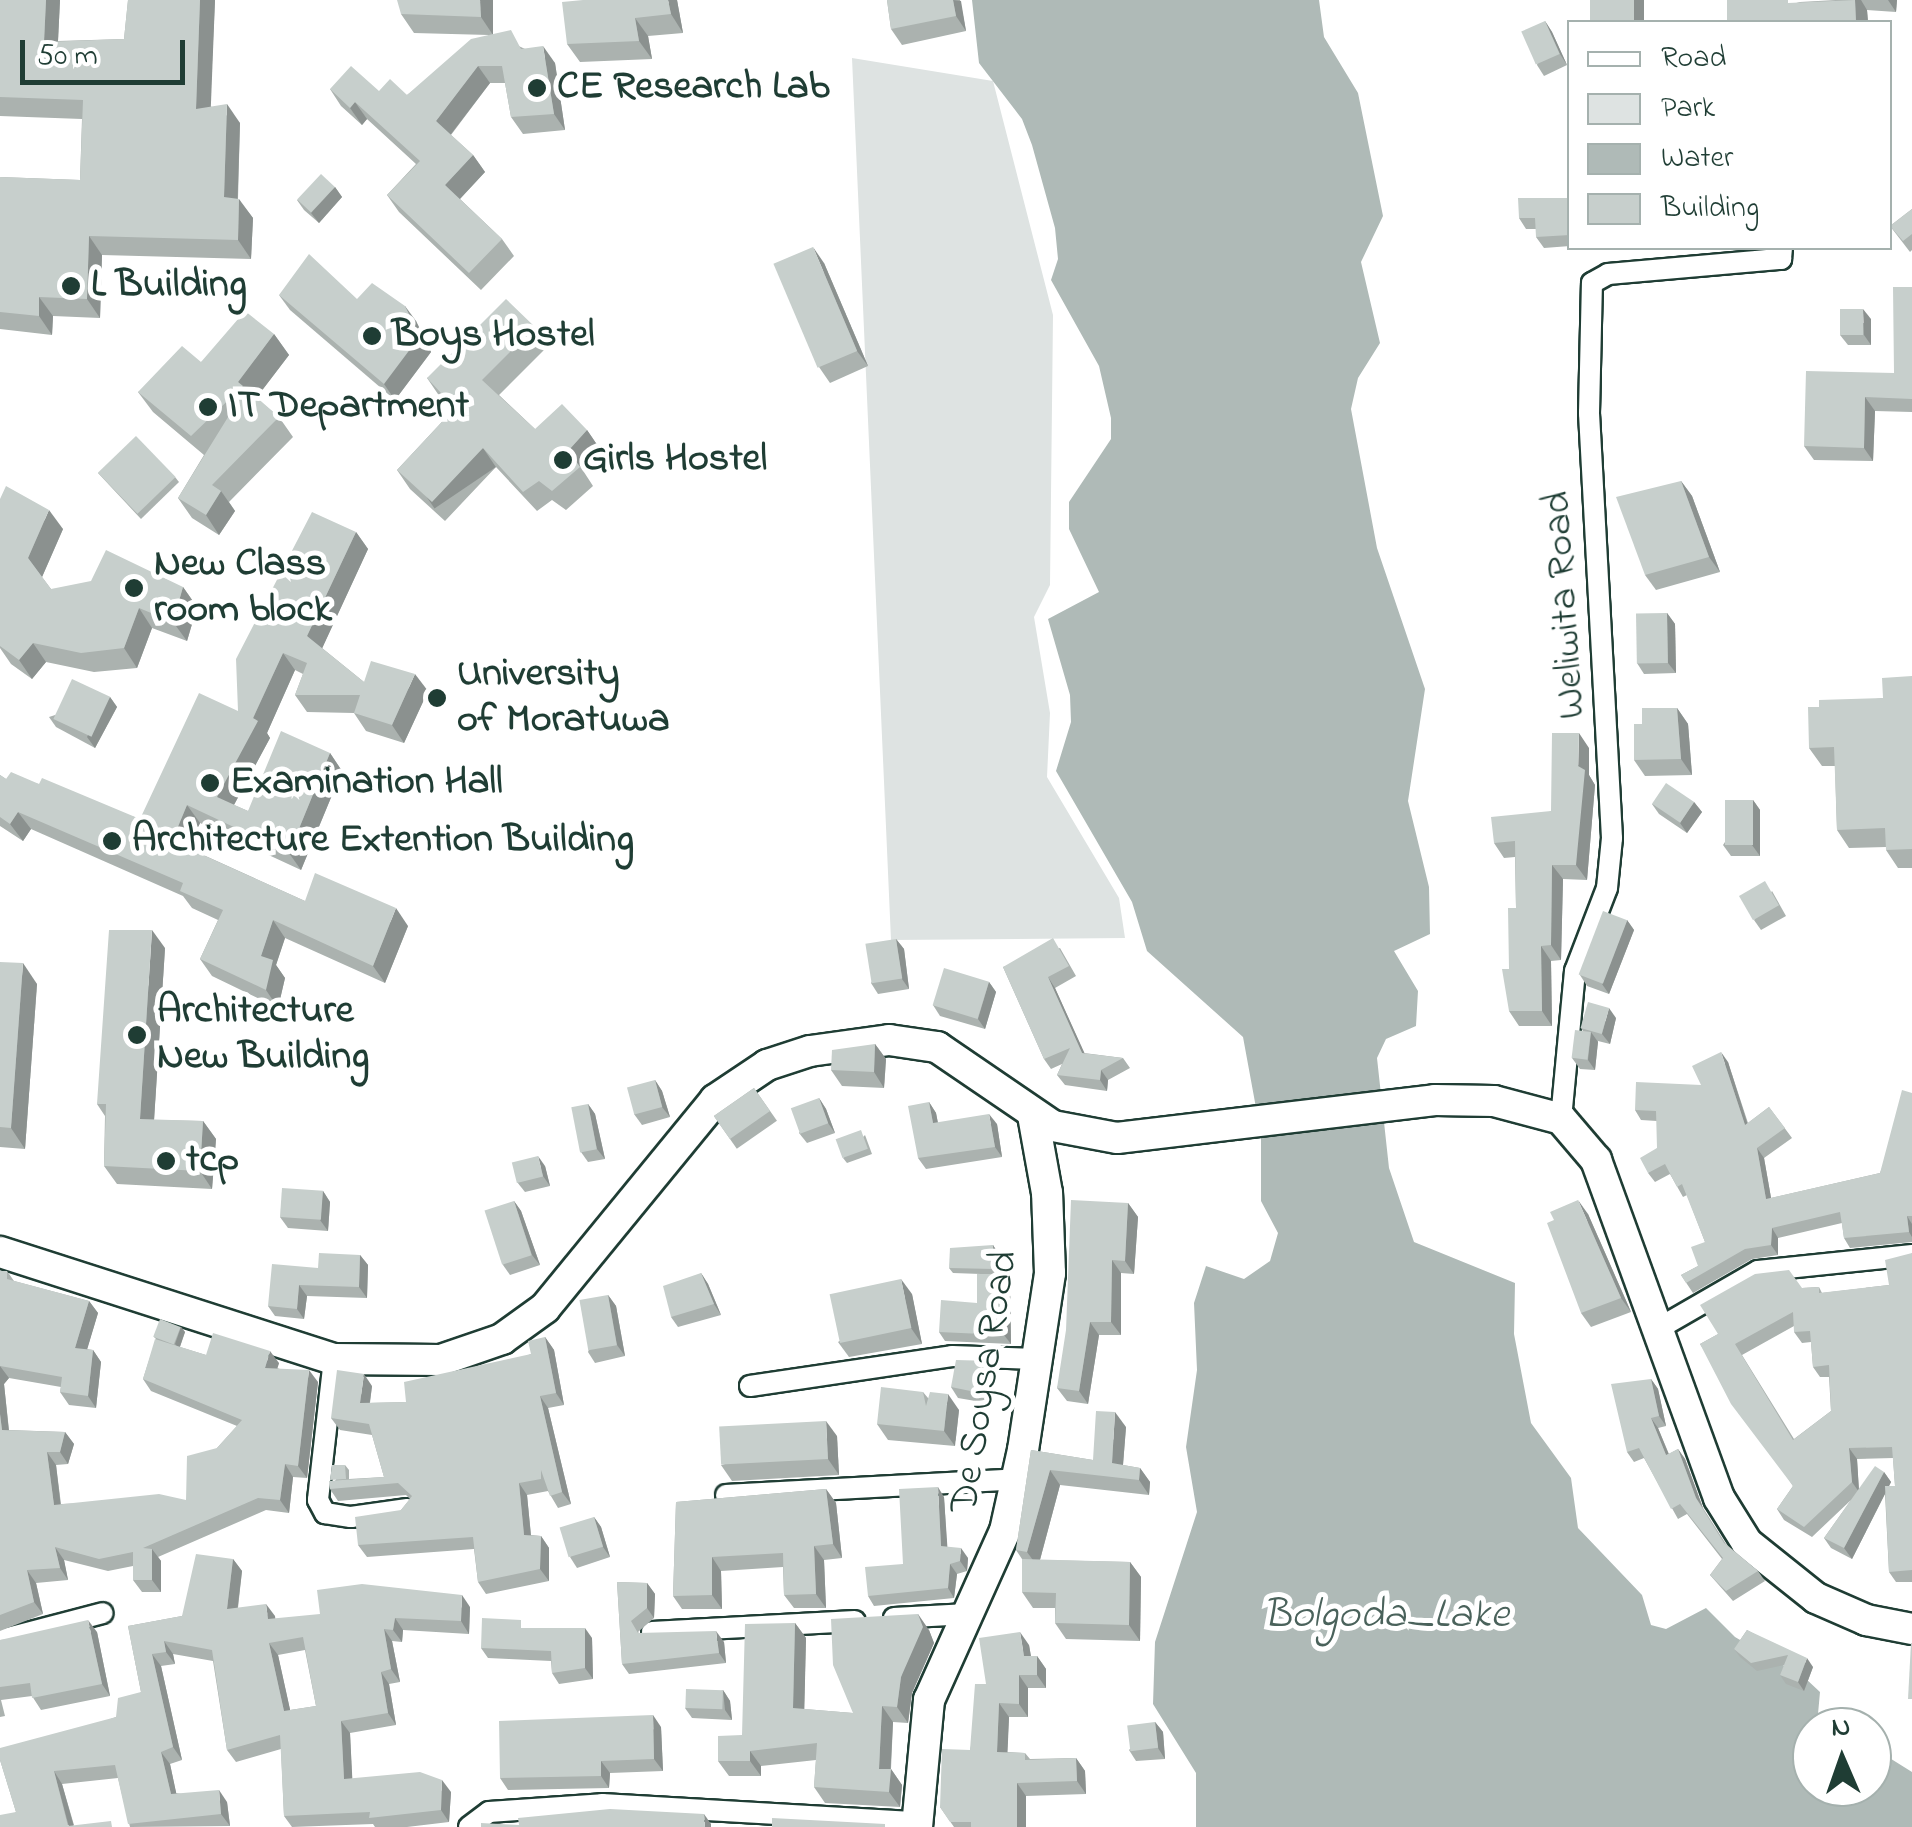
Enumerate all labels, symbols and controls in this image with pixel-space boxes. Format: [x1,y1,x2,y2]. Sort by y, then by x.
scale bar [25,20,190,82]
legend [1567,20,1892,250]
text: 50 m [37,35,98,79]
text: Road [1661,37,1726,81]
place label: CE Research Lab [557,64,830,112]
marker: CE Research Lab [526,77,548,99]
text: Park [1661,87,1715,131]
text: Water [1661,137,1733,181]
text: Building [1661,187,1759,231]
place label: L Building [91,262,247,310]
marker: L Building [60,275,82,297]
place label: Boys Hostel [392,312,595,360]
marker: Boys Hostel [361,325,383,347]
place label: IT Department [228,383,469,431]
marker: IT Department [197,396,219,418]
place label: Girls Hostel [583,436,767,484]
marker: Girls Hostel [552,449,574,471]
street label: Weliwita Road [1534,489,1598,721]
place label: New Class room block [154,541,332,635]
marker: New Class room block [123,577,145,599]
place label: University of Moratuwa [457,651,669,745]
marker: University of Moratuwa [426,687,448,709]
place label: Examination Hall [230,759,503,807]
marker: Examination Hall [199,772,221,794]
place label: Architecture Extention Building [132,817,634,865]
marker: Architecture Extention Building [101,830,123,852]
place label: Architecture New Building [157,988,369,1082]
marker: Architecture New Building [126,1024,148,1046]
place label: tcp [186,1137,239,1185]
marker: tcp [155,1150,177,1172]
street label: De Soysa Road [942,1247,1030,1517]
water label: Bolgoda_Lake [1263,1591,1509,1641]
north arrow [1792,1707,1892,1807]
text: N [1831,1708,1851,1749]

